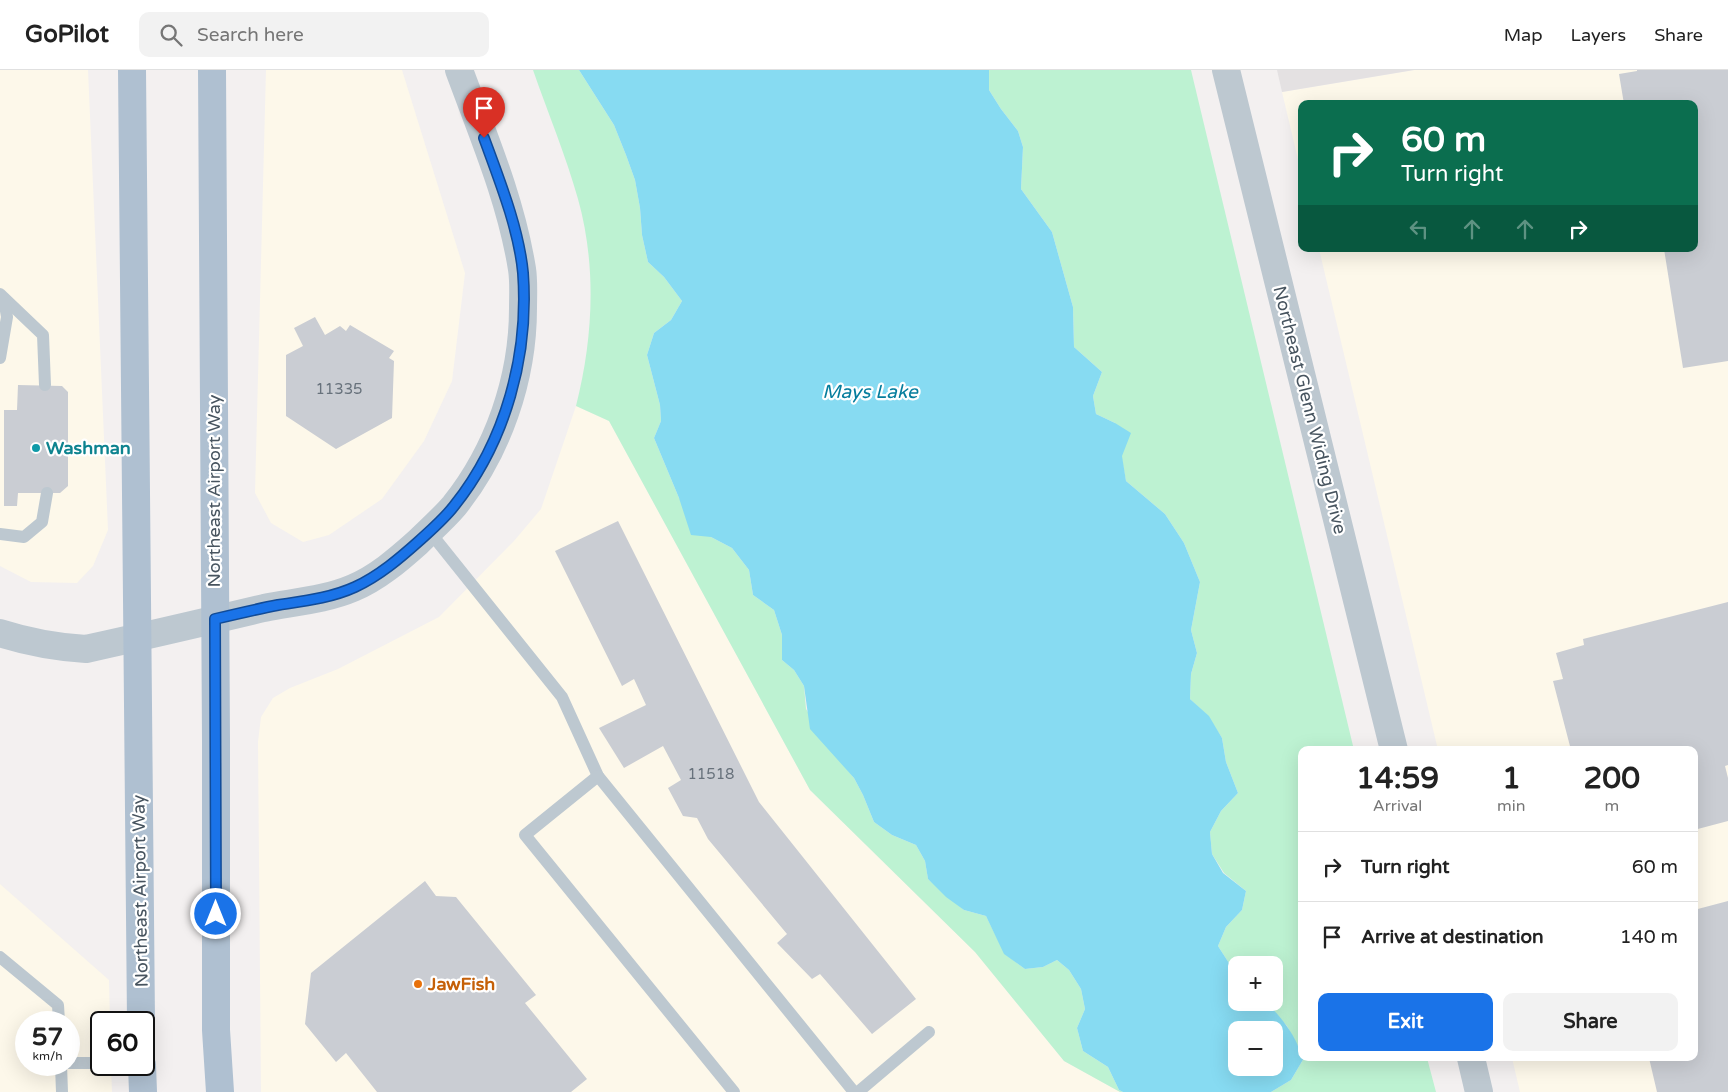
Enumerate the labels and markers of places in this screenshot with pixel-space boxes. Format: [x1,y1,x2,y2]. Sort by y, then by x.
pin [463,87,505,138]
place label: Washman [46,437,131,459]
marker: Washman [30,442,42,454]
place label: JawFish [427,973,495,995]
marker: JawFish [412,978,424,990]

